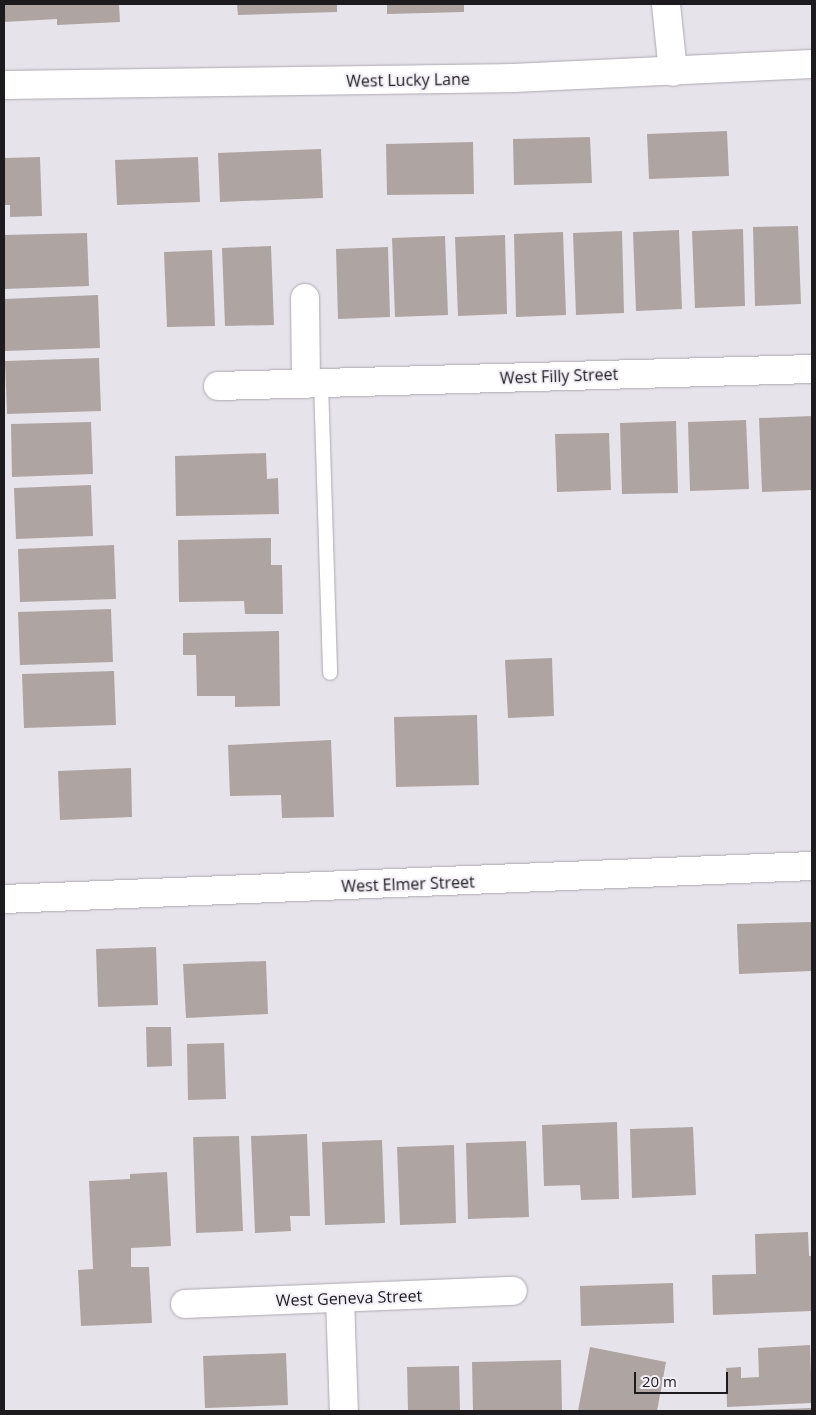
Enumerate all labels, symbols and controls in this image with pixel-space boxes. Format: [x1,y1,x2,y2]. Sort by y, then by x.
street label: West Lucky Lane [346,69,470,91]
street label: West Filly Street [499,364,619,388]
street label: West Elmer Street [341,872,475,896]
street label: West Geneva Street [276,1286,422,1310]
scale bar [636,1362,730,1394]
text: 20 m [642,1371,677,1391]

